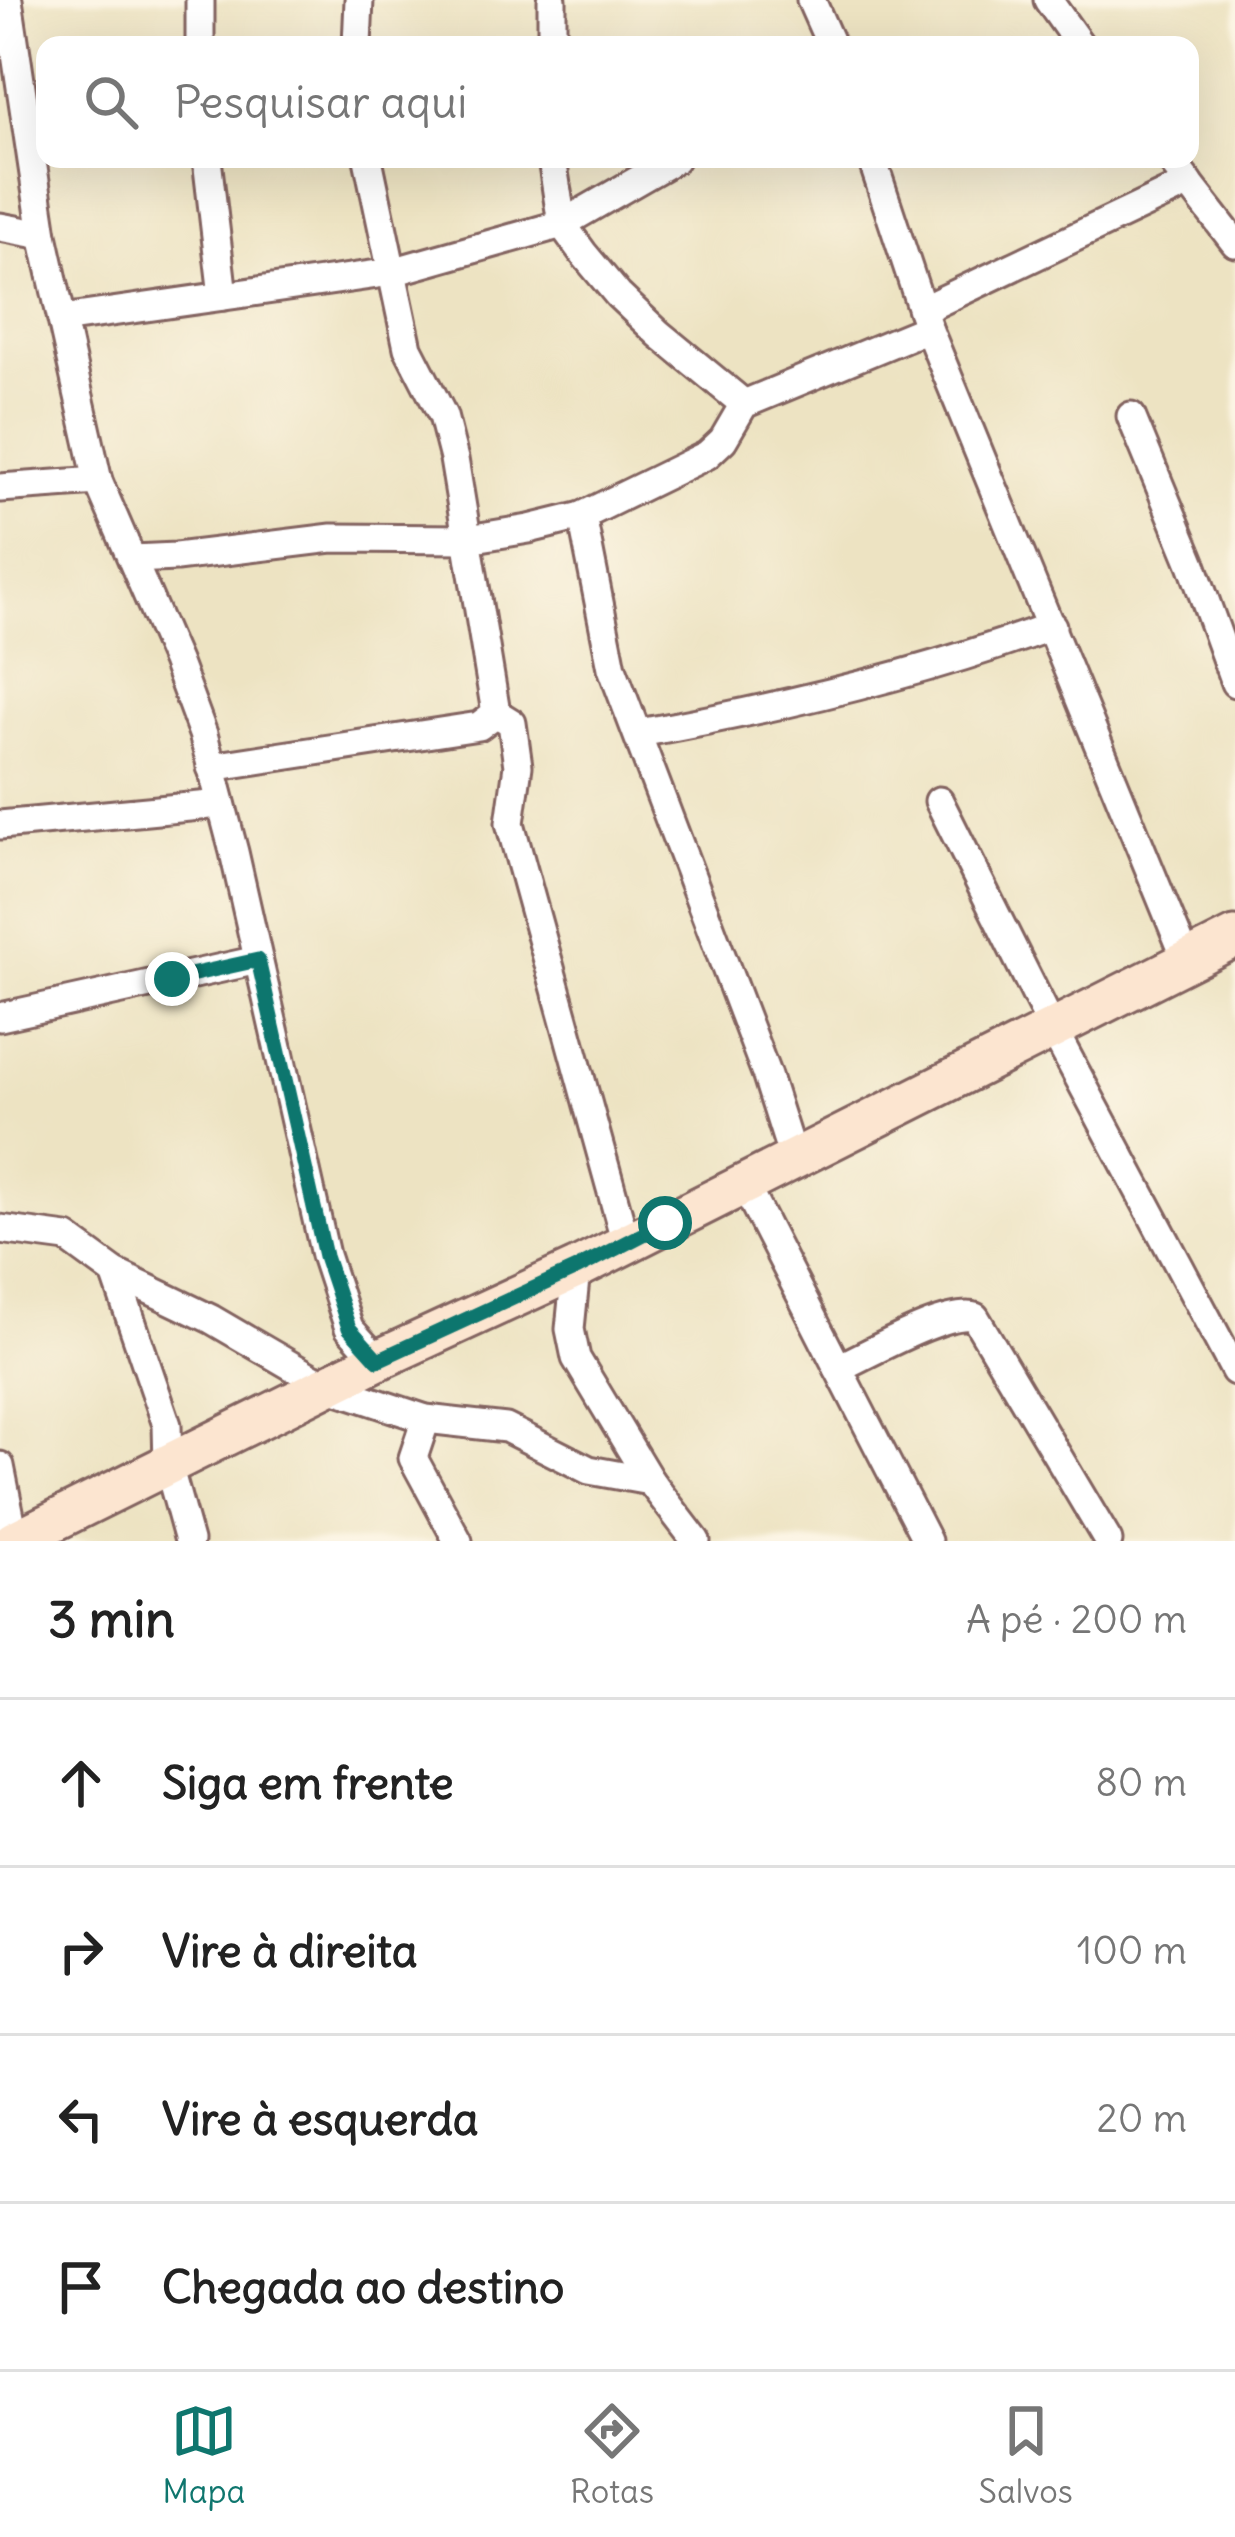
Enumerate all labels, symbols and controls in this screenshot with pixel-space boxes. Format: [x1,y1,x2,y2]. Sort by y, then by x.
search box [36,36,1199,168]
icon: search [78,69,144,135]
text: Pesquisar aqui [174,74,467,130]
route end [145,952,199,1006]
route start [638,1196,692,1250]
text: 3 min [48,1587,175,1651]
text: A pé · 200 m [966,1595,1187,1644]
icon: ahead [48,1750,114,1816]
text: Siga em frente [162,1755,454,1811]
text: 80 m [1095,1758,1187,1807]
icon: right [48,1918,114,1984]
text: Vire à direita [162,1923,417,1979]
text: 100 m [1077,1926,1187,1975]
icon: left [48,2086,114,2152]
text: Vire à esquerda [162,2091,479,2147]
text: 20 m [1096,2094,1187,2143]
icon: arrive [48,2254,114,2320]
text: Chegada ao destino [162,2259,564,2315]
tab: Mapa [162,2398,245,2512]
tab: Rotas [570,2398,654,2512]
tab: Salvos [979,2398,1073,2512]

